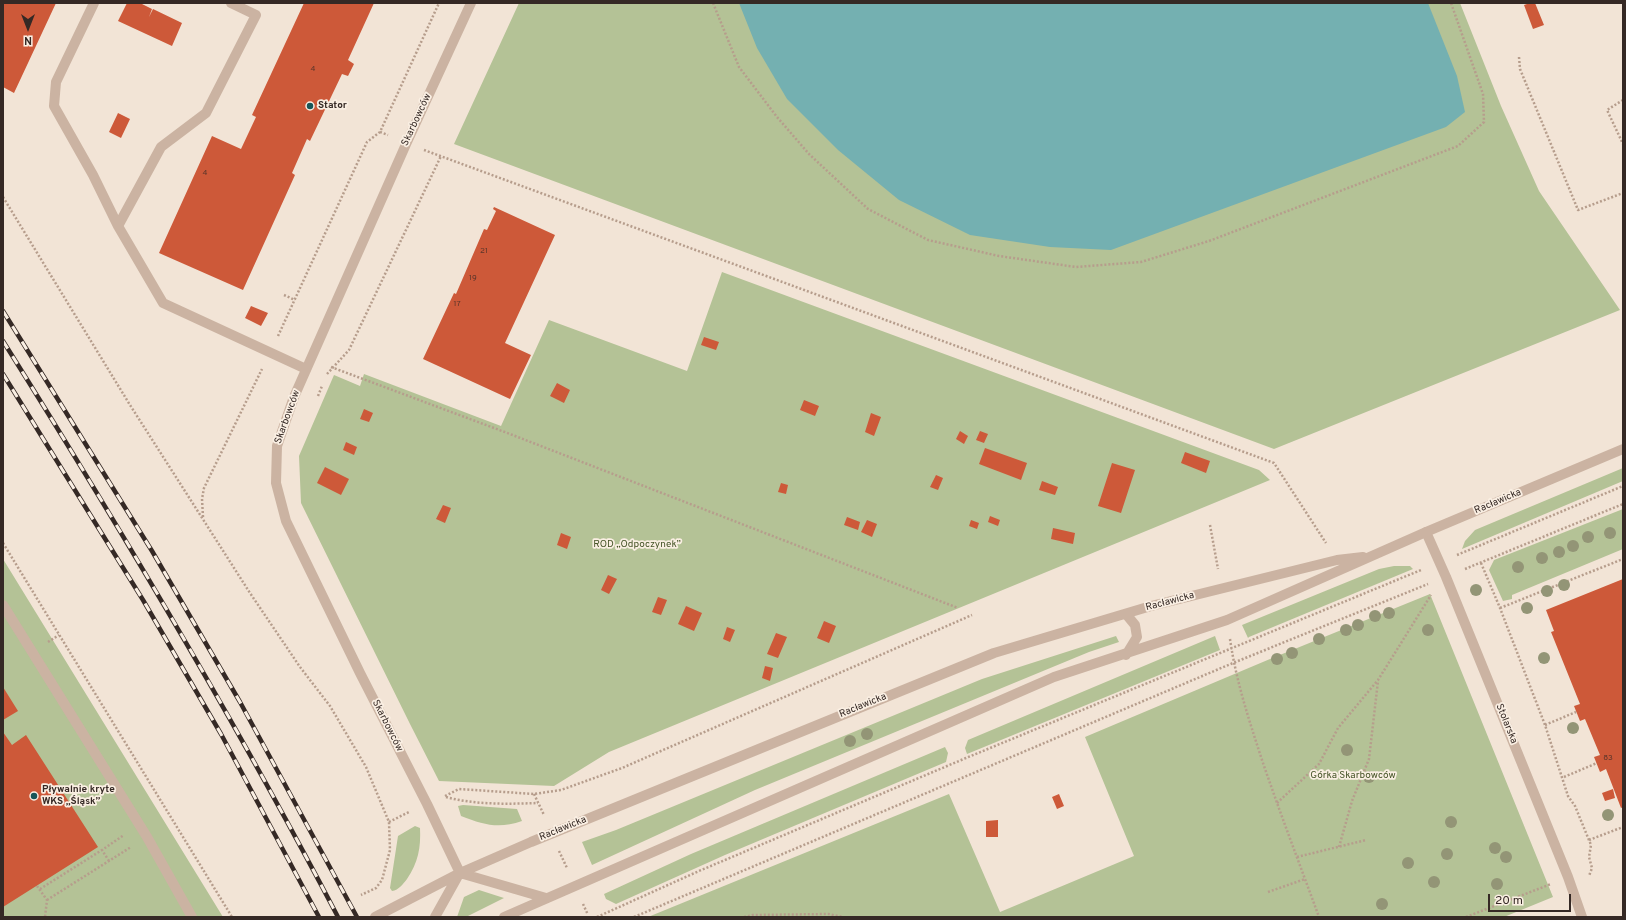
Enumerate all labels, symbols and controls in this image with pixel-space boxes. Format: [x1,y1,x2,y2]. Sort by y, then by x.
north arrow [8,8,48,48]
text: N [24,33,32,47]
house number: 4 [311,64,315,74]
street label: Skarbowców [400,92,434,148]
place label: Stator [318,100,347,112]
marker: Stator [305,101,315,111]
house number: 4 [203,168,207,178]
house number: 21 [480,246,488,256]
house number: 19 [469,273,477,283]
house number: 17 [453,299,461,309]
street label: Skarbowców [273,388,303,446]
street label: Racławicka [1473,487,1523,517]
park label: ROD „Odpoczynek” [593,539,681,551]
street label: Racławicka [1144,590,1196,614]
street label: Racławicka [838,691,888,721]
street label: Skarbowców [369,698,405,754]
street label: Stolarska [1493,702,1519,746]
house number: 83 [1603,753,1613,763]
park label: Górka Skarbowców [1310,770,1396,782]
place label: Pływalnie kryte WKS „Śląsk” [42,784,115,808]
marker: Pływalnie kryte WKS „Śląsk” [29,791,39,801]
street label: Racławicka [538,814,588,844]
scale bar [1490,886,1573,912]
text: 20 m [1495,893,1523,909]

